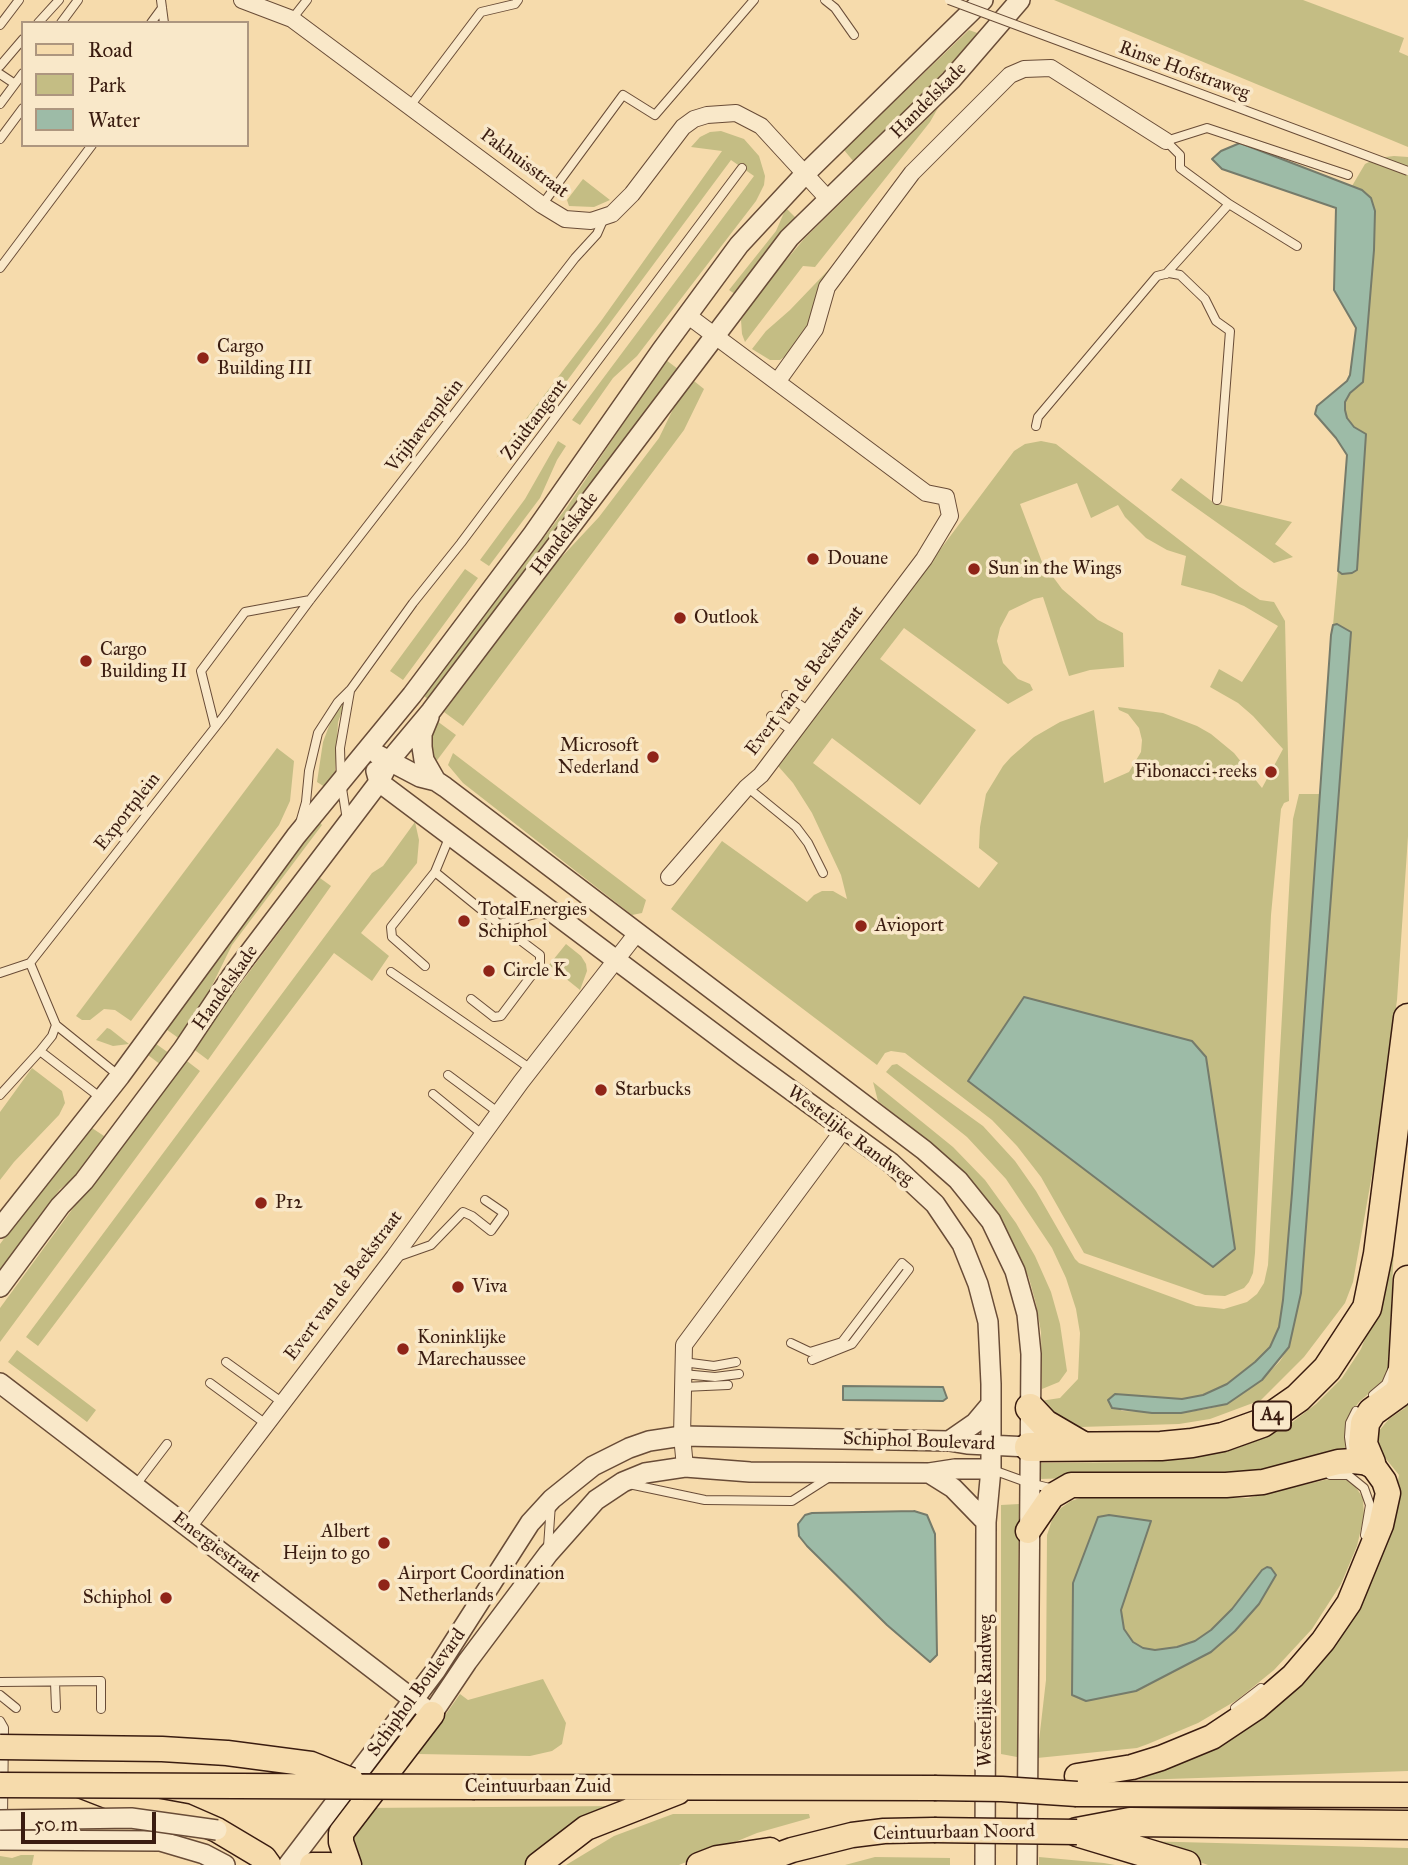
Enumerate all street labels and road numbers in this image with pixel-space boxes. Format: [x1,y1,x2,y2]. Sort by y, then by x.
street label: Rinse Hofstraweg [1115,37,1253,105]
street label: Handelskade [886,58,972,144]
street label: Pakhuisstraat [475,124,573,204]
street label: Vrijhavenplein [381,375,469,477]
street label: Zuidtangent [497,375,573,465]
street label: Handelskade [526,488,604,580]
street label: Evert van de Beekstraat [741,602,869,760]
street label: Exportplein [90,768,166,856]
street label: Handelskade [188,941,264,1035]
street label: Westelijke Randweg [782,1081,918,1191]
street label: Evert van de Beekstraat [280,1207,408,1365]
road number: A4 [1253,1401,1291,1430]
street label: Schiphol Boulevard [842,1428,996,1456]
street label: Energiestraat [167,1507,265,1589]
street label: Westelijke Randweg [975,1615,997,1767]
street label: Schiphol Boulevard [363,1625,471,1761]
street label: Ceintuurbaan Zuid [465,1776,611,1798]
street label: Ceintuurbaan Noord [873,1820,1035,1846]

